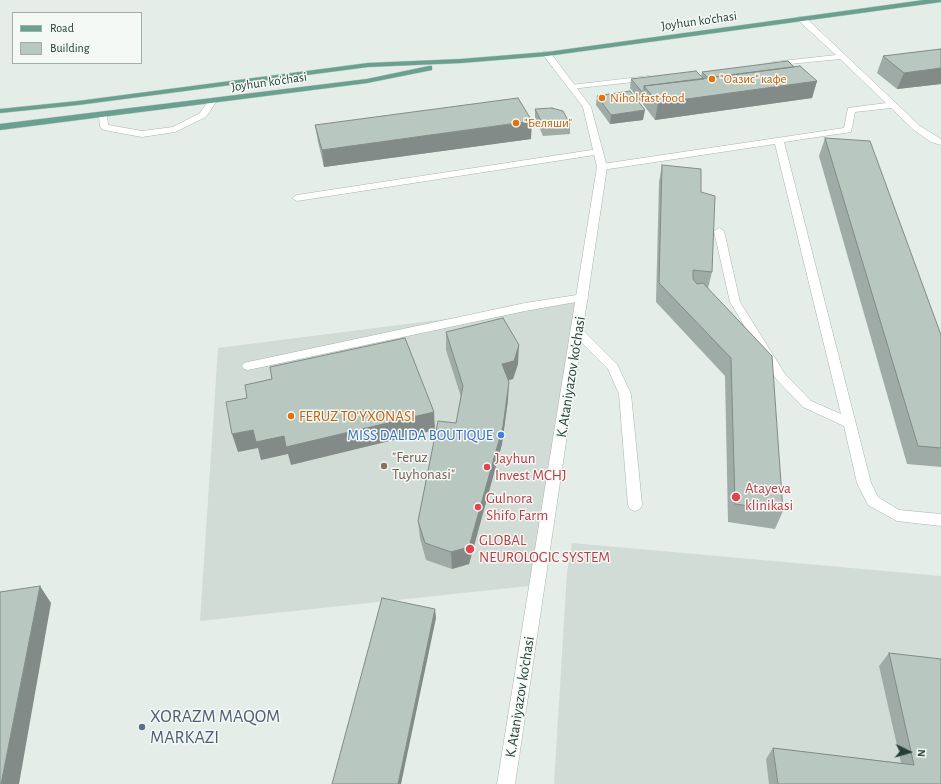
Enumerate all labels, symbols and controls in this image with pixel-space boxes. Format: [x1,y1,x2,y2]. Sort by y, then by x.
street label: Joyhun ko'chasi [660,8,738,34]
legend [12,12,142,64]
text: Road [50,22,74,34]
text: Building [50,42,90,54]
street label: Joyhun ko'chasi [230,69,308,95]
place label: "Оазис" кафе [720,71,787,87]
marker: "Оазис" кафе [707,74,717,84]
place label: Nihol fast food [610,90,685,106]
marker: Nihol fast food [597,93,607,103]
place label: "Беляши" [524,115,572,131]
marker: "Беляши" [511,118,521,128]
street label: K.Ataniyazov ko'chasi [553,315,589,439]
place label: FERUZ TO'YXONASI [299,407,415,425]
marker: FERUZ TO'YXONASI [286,411,296,421]
place label: MISS DALIDA BOUTIQUE [347,426,493,444]
marker: MISS DALIDA BOUTIQUE [496,430,506,440]
place label: "Feruz Tuyhonasi" [392,448,455,483]
place label: Jayhun Invest MCHJ [495,449,567,484]
marker: "Feruz Tuyhonasi" [379,461,389,471]
marker: Jayhun Invest MCHJ [482,462,492,472]
place label: Atayeva klinikasi [745,479,793,514]
place label: Gulnora Shifo Farm [486,489,548,524]
marker: Atayeva klinikasi [730,491,742,503]
marker: Gulnora Shifo Farm [473,502,483,512]
place label: GLOBAL NEUROLOGIC SYSTEM [479,531,610,566]
marker: GLOBAL NEUROLOGIC SYSTEM [464,543,476,555]
street label: K.Ataniyazov ko'chasi [502,635,538,759]
place label: XORAZM MAQOM MARKAZI [150,706,280,748]
marker: XORAZM MAQOM MARKAZI [137,722,147,732]
north arrow [889,732,929,772]
text: N [916,749,927,757]

